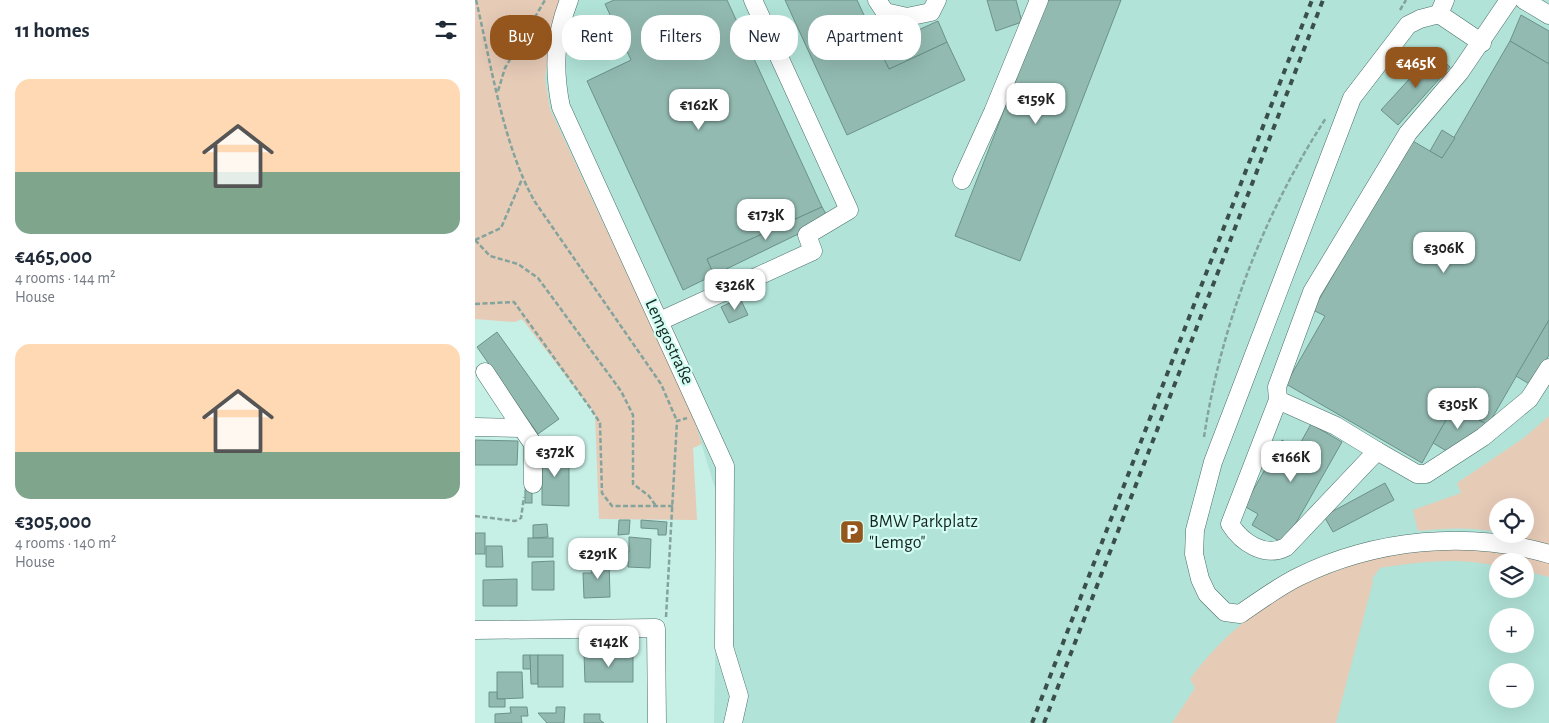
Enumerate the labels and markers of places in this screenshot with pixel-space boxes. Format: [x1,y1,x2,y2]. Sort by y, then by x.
pin: €465K [1381,46,1451,89]
pin: €159K [1001,82,1071,125]
pin: €162K [664,88,734,131]
pin: €173K [731,198,801,241]
pin: €306K [1409,232,1479,274]
pin: €326K [700,268,770,311]
pin: €305K [1423,388,1493,430]
pin: €372K [520,436,590,478]
pin: €166K [1256,440,1326,483]
place label: BMW Parkplatz "Lemgo" [869,513,978,552]
parking icon: BMW Parkplatz "Lemgo" [839,519,865,545]
pin: €291K [563,538,633,580]
pin: €142K [574,626,644,668]

